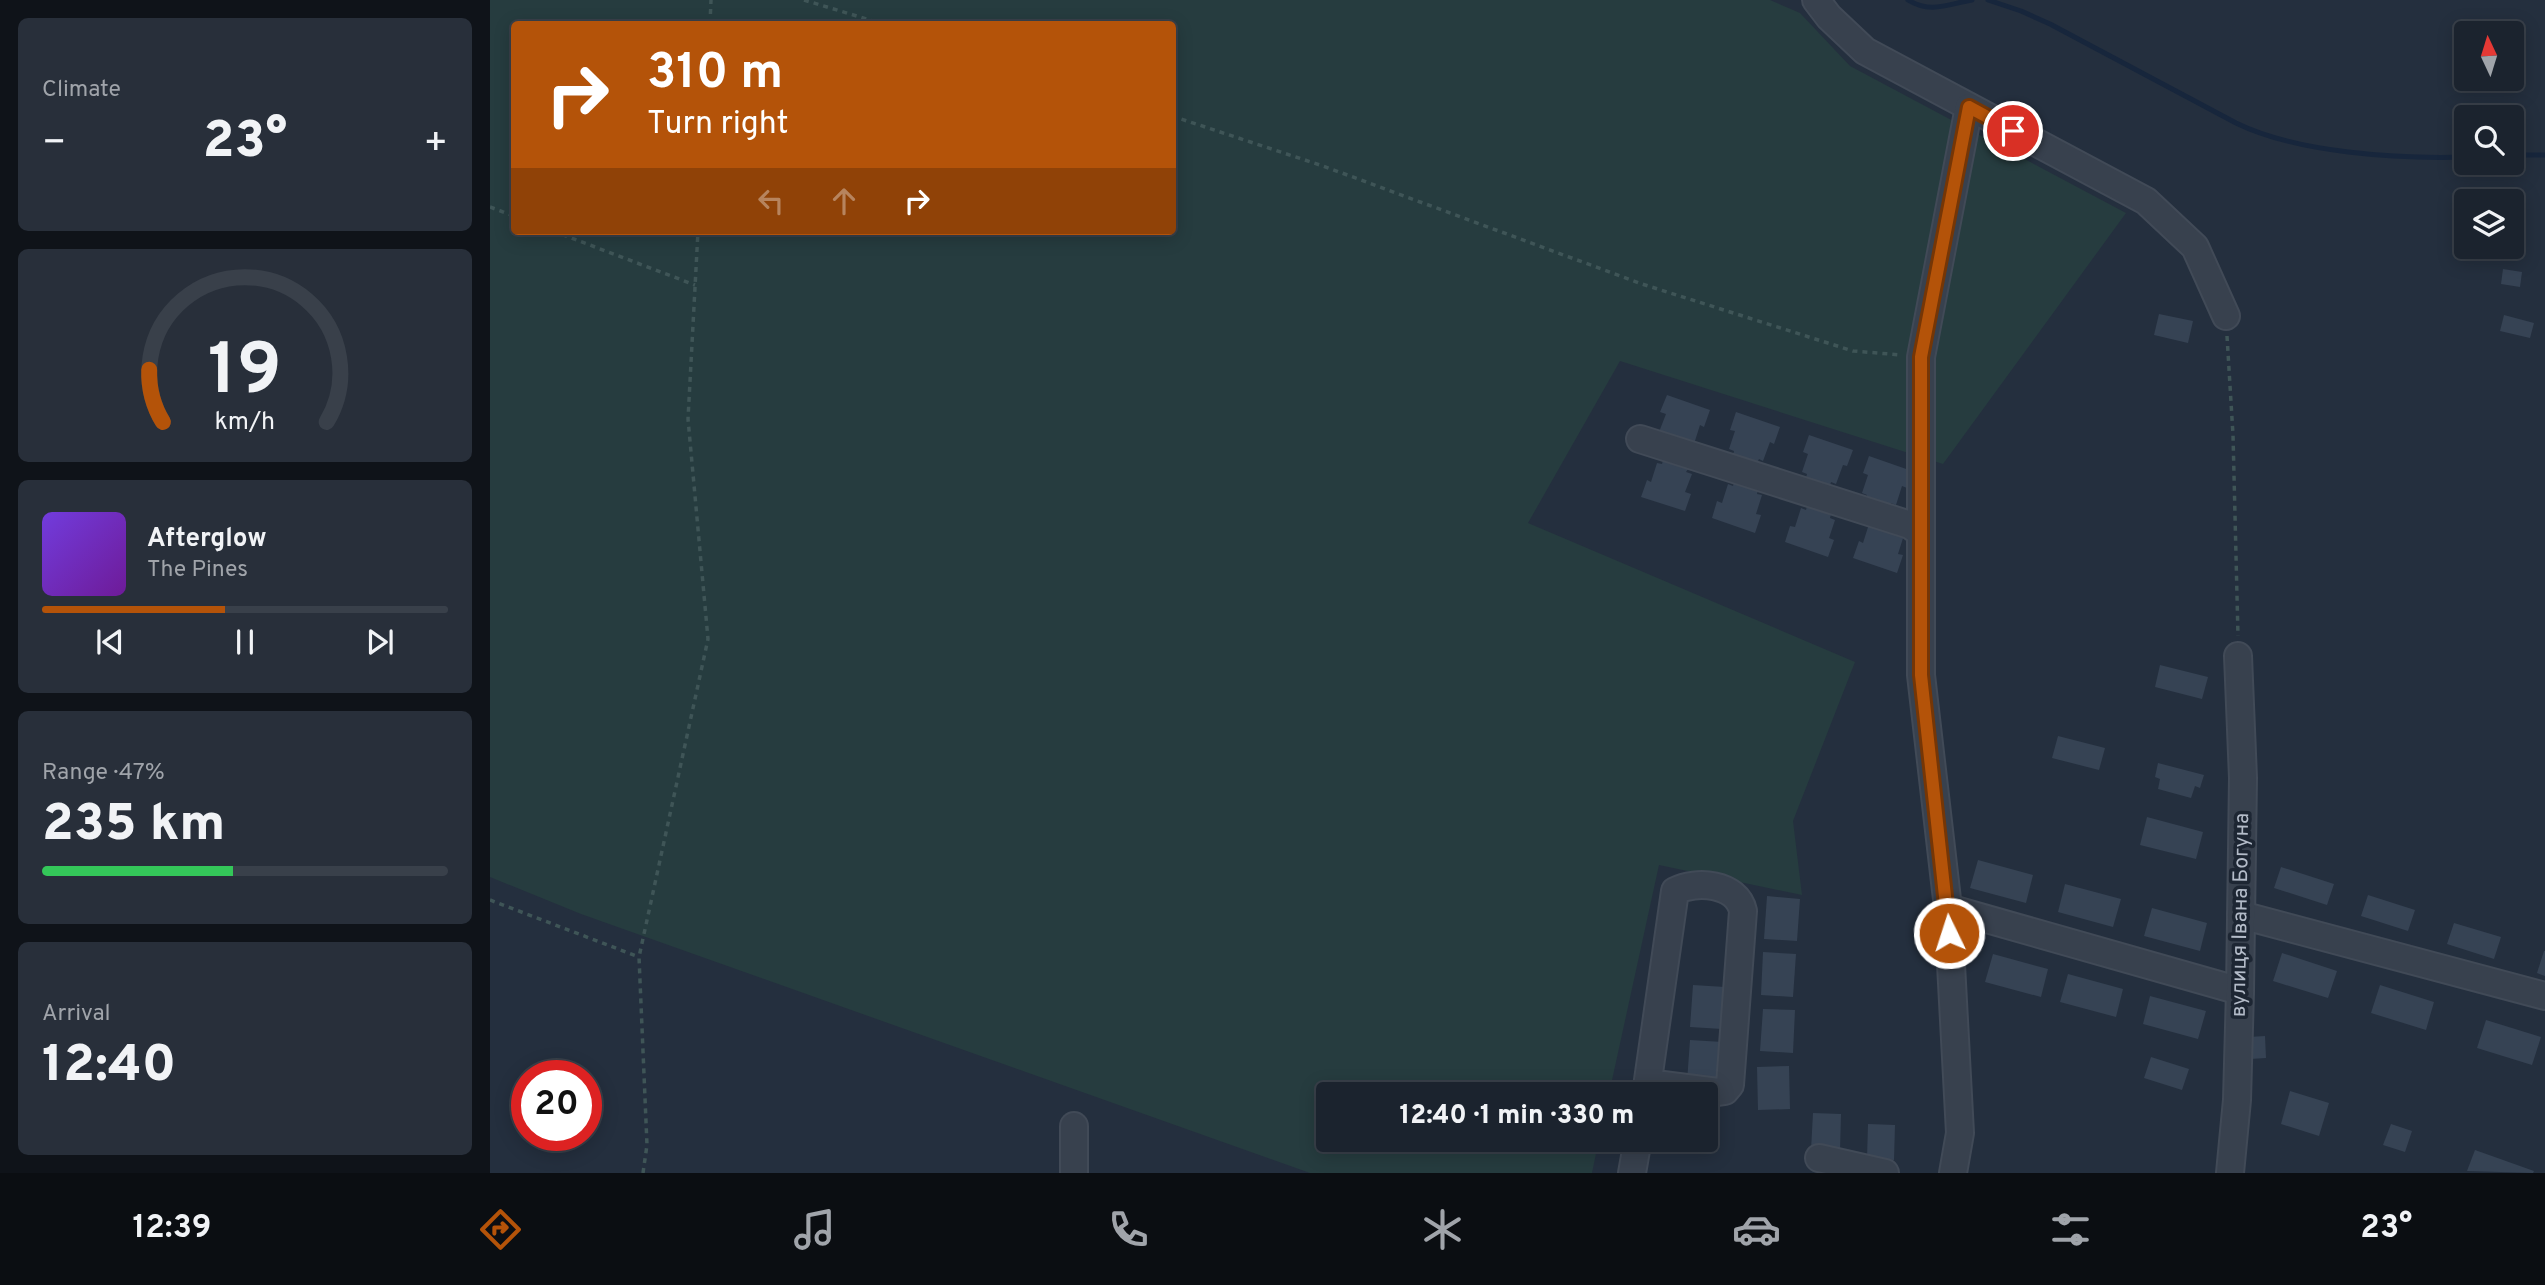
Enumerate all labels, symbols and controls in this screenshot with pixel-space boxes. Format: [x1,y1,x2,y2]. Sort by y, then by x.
north arrow [2454,21,2524,91]
map controls [2454,21,2524,259]
text: 310 m [647,44,783,106]
icon: right [532,49,623,140]
text: Climate [42,76,121,105]
pin [1983,101,2043,161]
text: Turn right [647,105,789,145]
button: search [2454,105,2524,175]
text: 23° [203,110,287,176]
icon: arrive [1994,112,2032,150]
text: − [42,120,67,169]
text: + [423,120,448,169]
icon: left [752,182,790,220]
icon: ahead [825,182,863,220]
icon: right [898,182,936,220]
button: layers [2454,189,2524,259]
text: 19 [208,328,282,420]
text: km/h [215,406,275,438]
text: Afterglow [147,523,267,556]
text: The Pines [147,556,248,585]
icon: previous [91,623,129,661]
icon: pause [226,623,264,661]
icon: next [361,623,399,661]
text: Range · 47% [42,759,165,788]
text: 235 km [42,793,225,859]
street label: вулиця Івана Богуна [2226,813,2256,1017]
position arrow [1912,896,1986,970]
text: Arrival [42,1000,111,1029]
text: 12:40 [42,1034,176,1100]
speed limit sign: 20 [511,1060,602,1151]
text: 12:40 · 1 min · 330 m [1400,1100,1634,1133]
icon: directions [476,1205,525,1254]
icon: music [790,1205,839,1254]
icon: phone [1104,1205,1153,1254]
icon: climate [1418,1205,1467,1254]
icon: car [1732,1205,1781,1254]
icon: filters [2046,1205,2095,1254]
text: 12:39 [132,1209,211,1249]
text: 23° [2360,1209,2412,1249]

